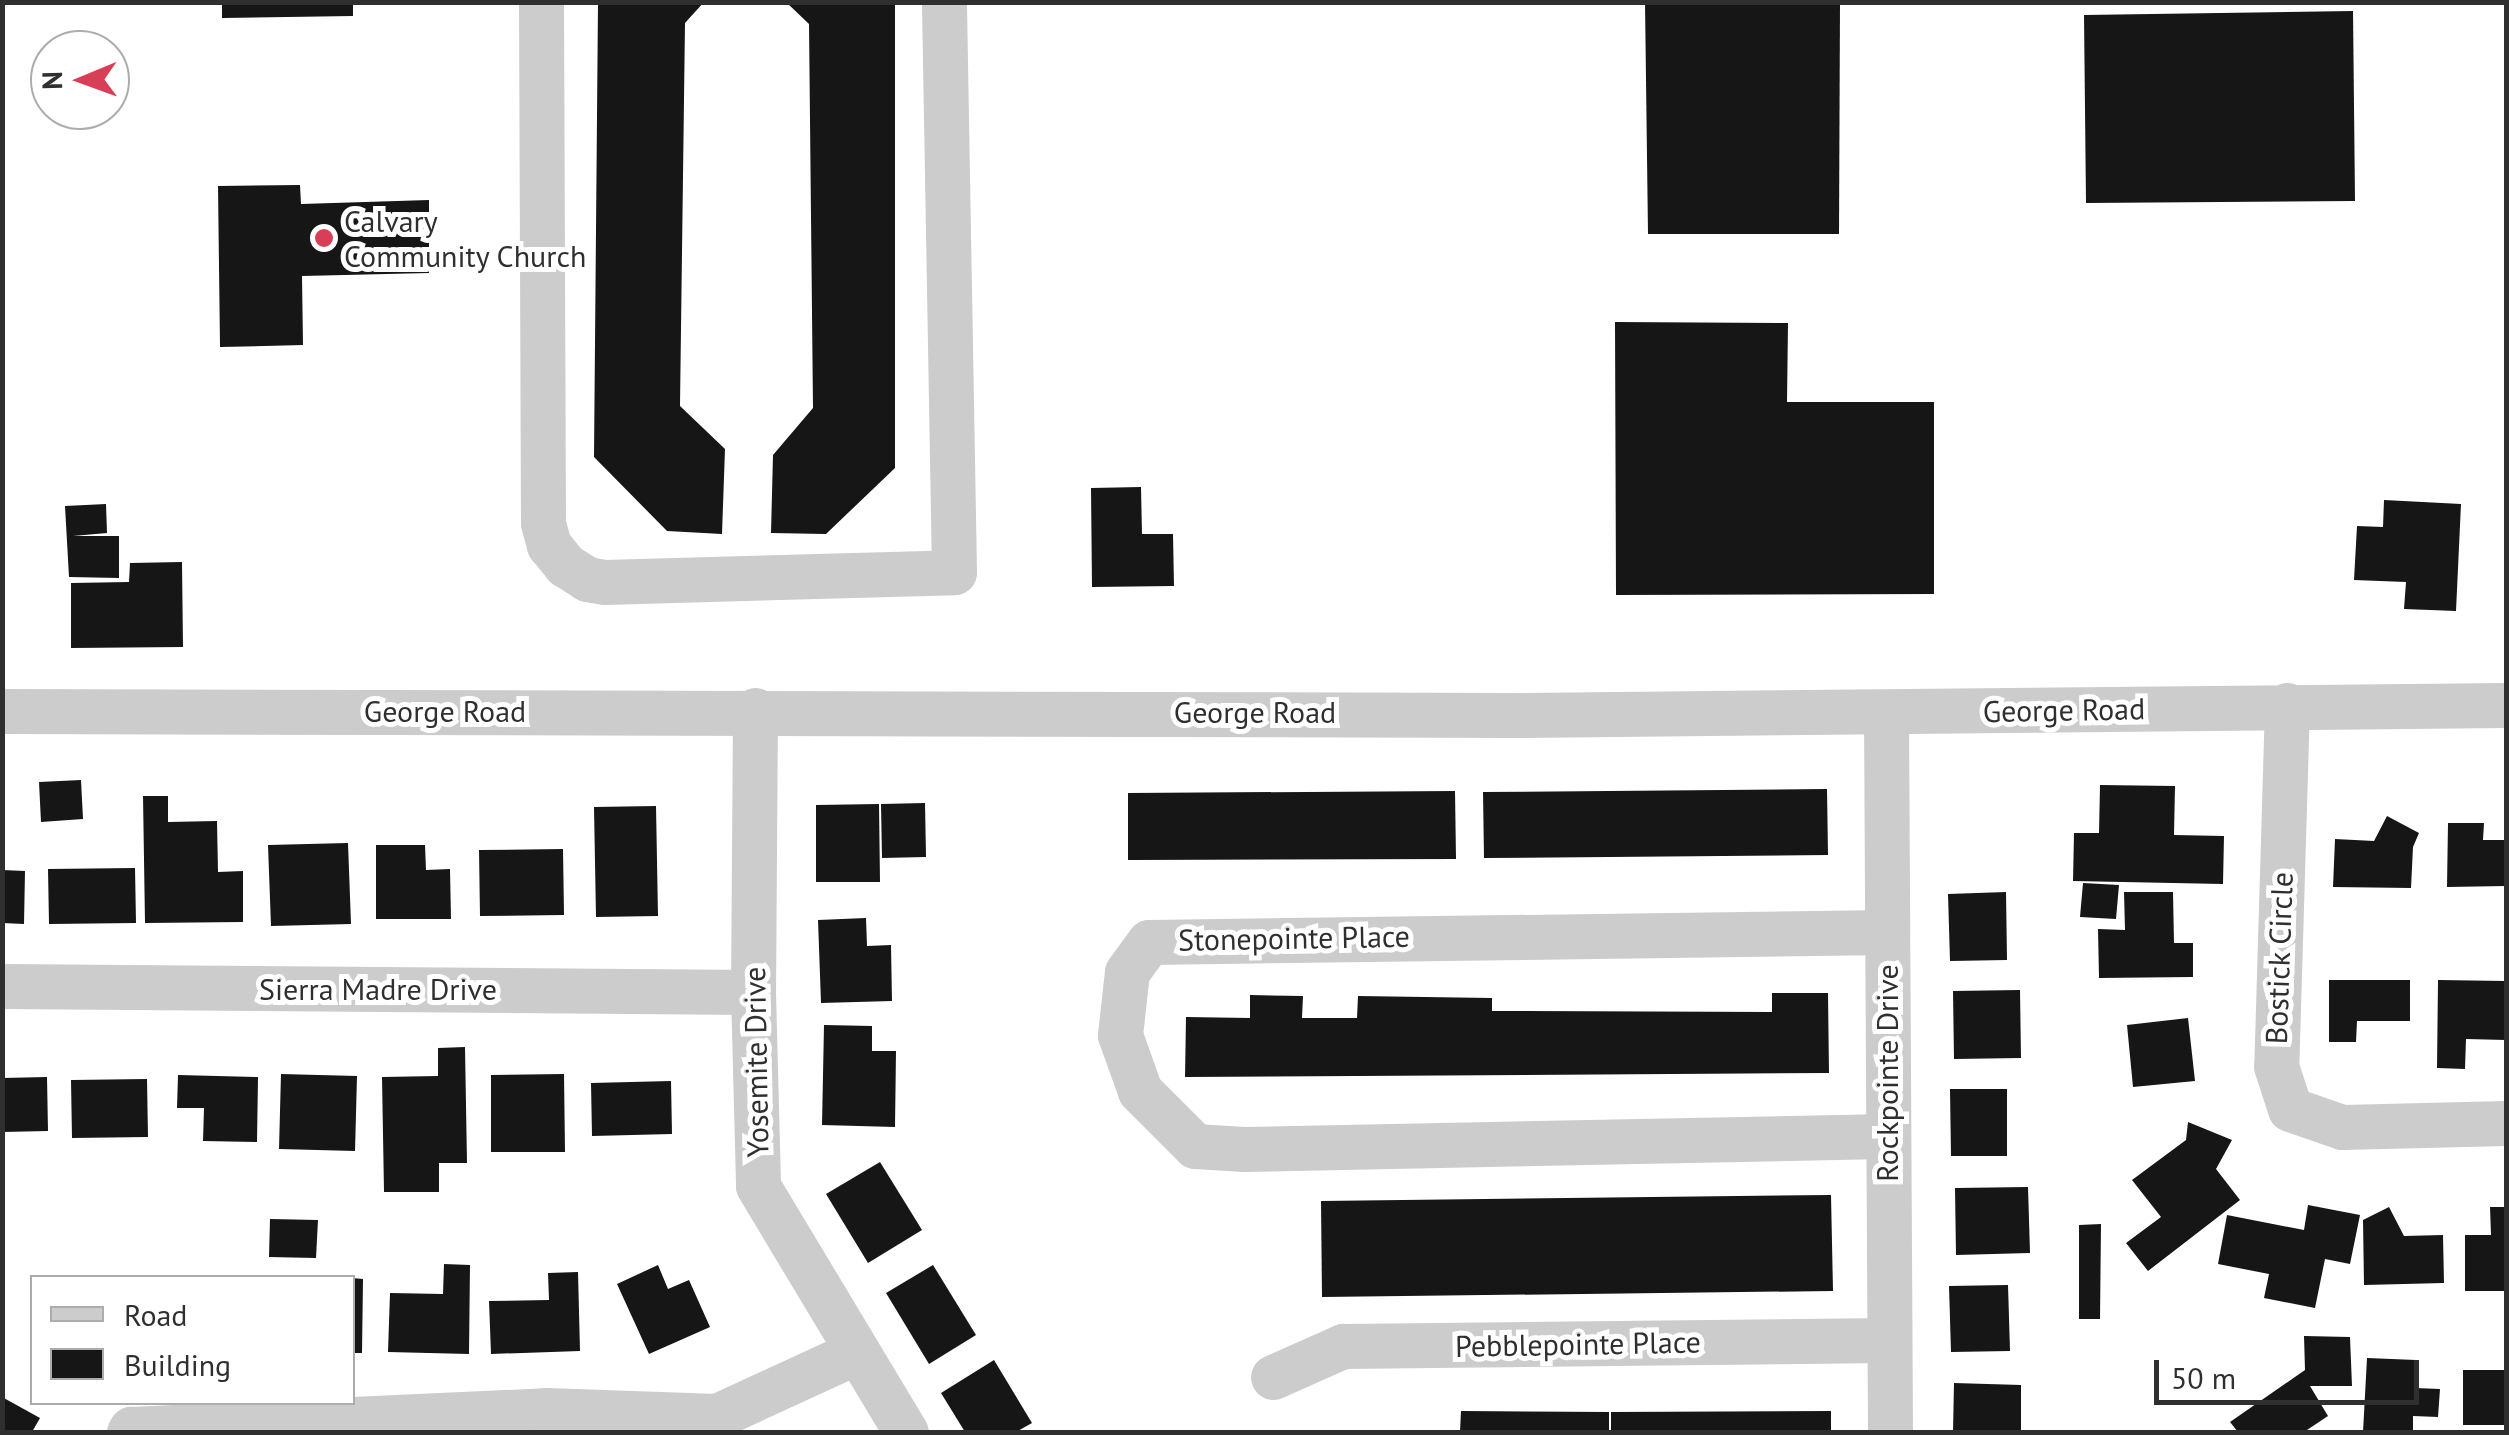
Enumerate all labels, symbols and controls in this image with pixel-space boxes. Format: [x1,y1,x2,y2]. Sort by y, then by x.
north arrow [30,30,130,130]
text: N [33,71,70,90]
place label: Calvary Community Church [344,203,588,274]
marker: Calvary Community Church [313,227,335,249]
street label: George Road [1982,691,2146,729]
street label: George Road [364,693,526,729]
street label: George Road [1174,694,1336,730]
street label: Bostick Circle [2258,871,2300,1045]
street label: Stonepointe Place [1178,918,1410,958]
street label: Rockpointe Drive [1869,964,1905,1182]
street label: Yosemite Drive [736,966,776,1158]
street label: Sierra Madre Drive [259,971,497,1007]
legend [30,1275,355,1405]
text: Road [124,1295,188,1334]
street label: Pebblepointe Place [1455,1324,1701,1364]
scale bar [2159,1340,2424,1402]
text: Building [124,1345,231,1384]
text: 50 m [2171,1358,2236,1397]

